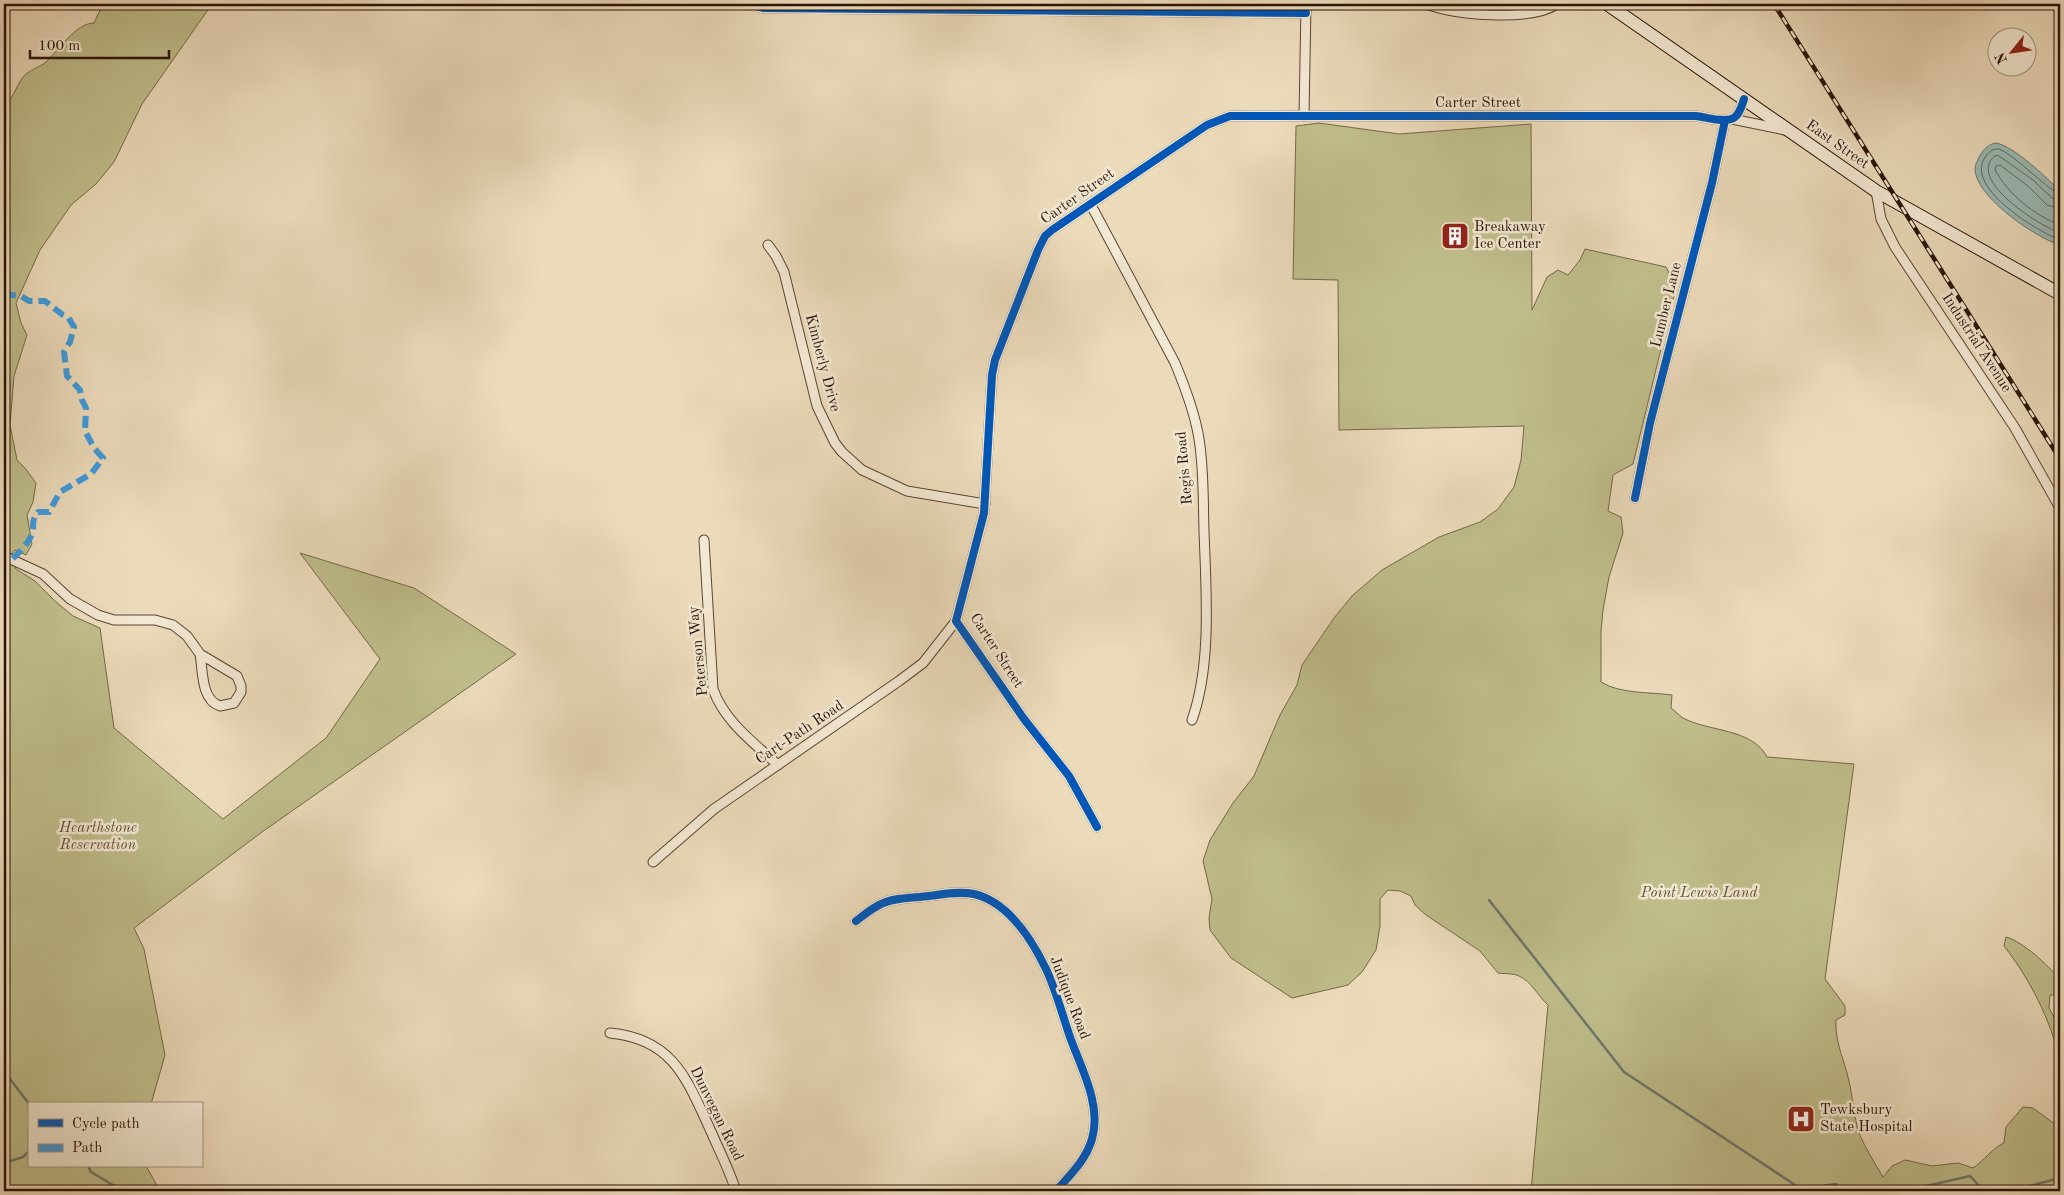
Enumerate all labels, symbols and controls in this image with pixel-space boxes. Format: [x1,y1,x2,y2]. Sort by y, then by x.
scale bar [30,28,169,60]
north arrow [1986,28,2036,78]
text: 100 m [38,39,80,54]
text: N [1993,50,2010,66]
street label: Carter Street [1435,96,1521,111]
street label: East Street [1803,118,1871,172]
street label: Carter Street [1039,166,1117,228]
place label: Breakaway Ice Center [1474,220,1546,252]
building icon: Breakaway Ice Center [1440,221,1470,251]
street label: Lumber Lane [1649,261,1685,349]
street label: Industrial Avenue [1938,291,2014,395]
street label: Kimberly Drive [802,313,842,413]
street label: Regis Road [1174,430,1196,505]
street label: Peterson Way [687,605,711,697]
street label: Carter Street [966,611,1026,691]
street label: Cart-Path Road [753,698,847,768]
park label: Hearthstone Reservation [58,821,137,853]
park label: Point Lewis Land [1640,886,1758,901]
street label: Judique Road [1046,954,1092,1042]
street label: Dunvegan Road [687,1064,745,1164]
legend [28,1102,202,1168]
place label: Tewksbury State Hospital [1820,1103,1913,1135]
hospital icon: Tewksbury State Hospital [1786,1104,1816,1134]
text: Cycle path [72,1117,140,1132]
text: Path [72,1141,102,1156]

